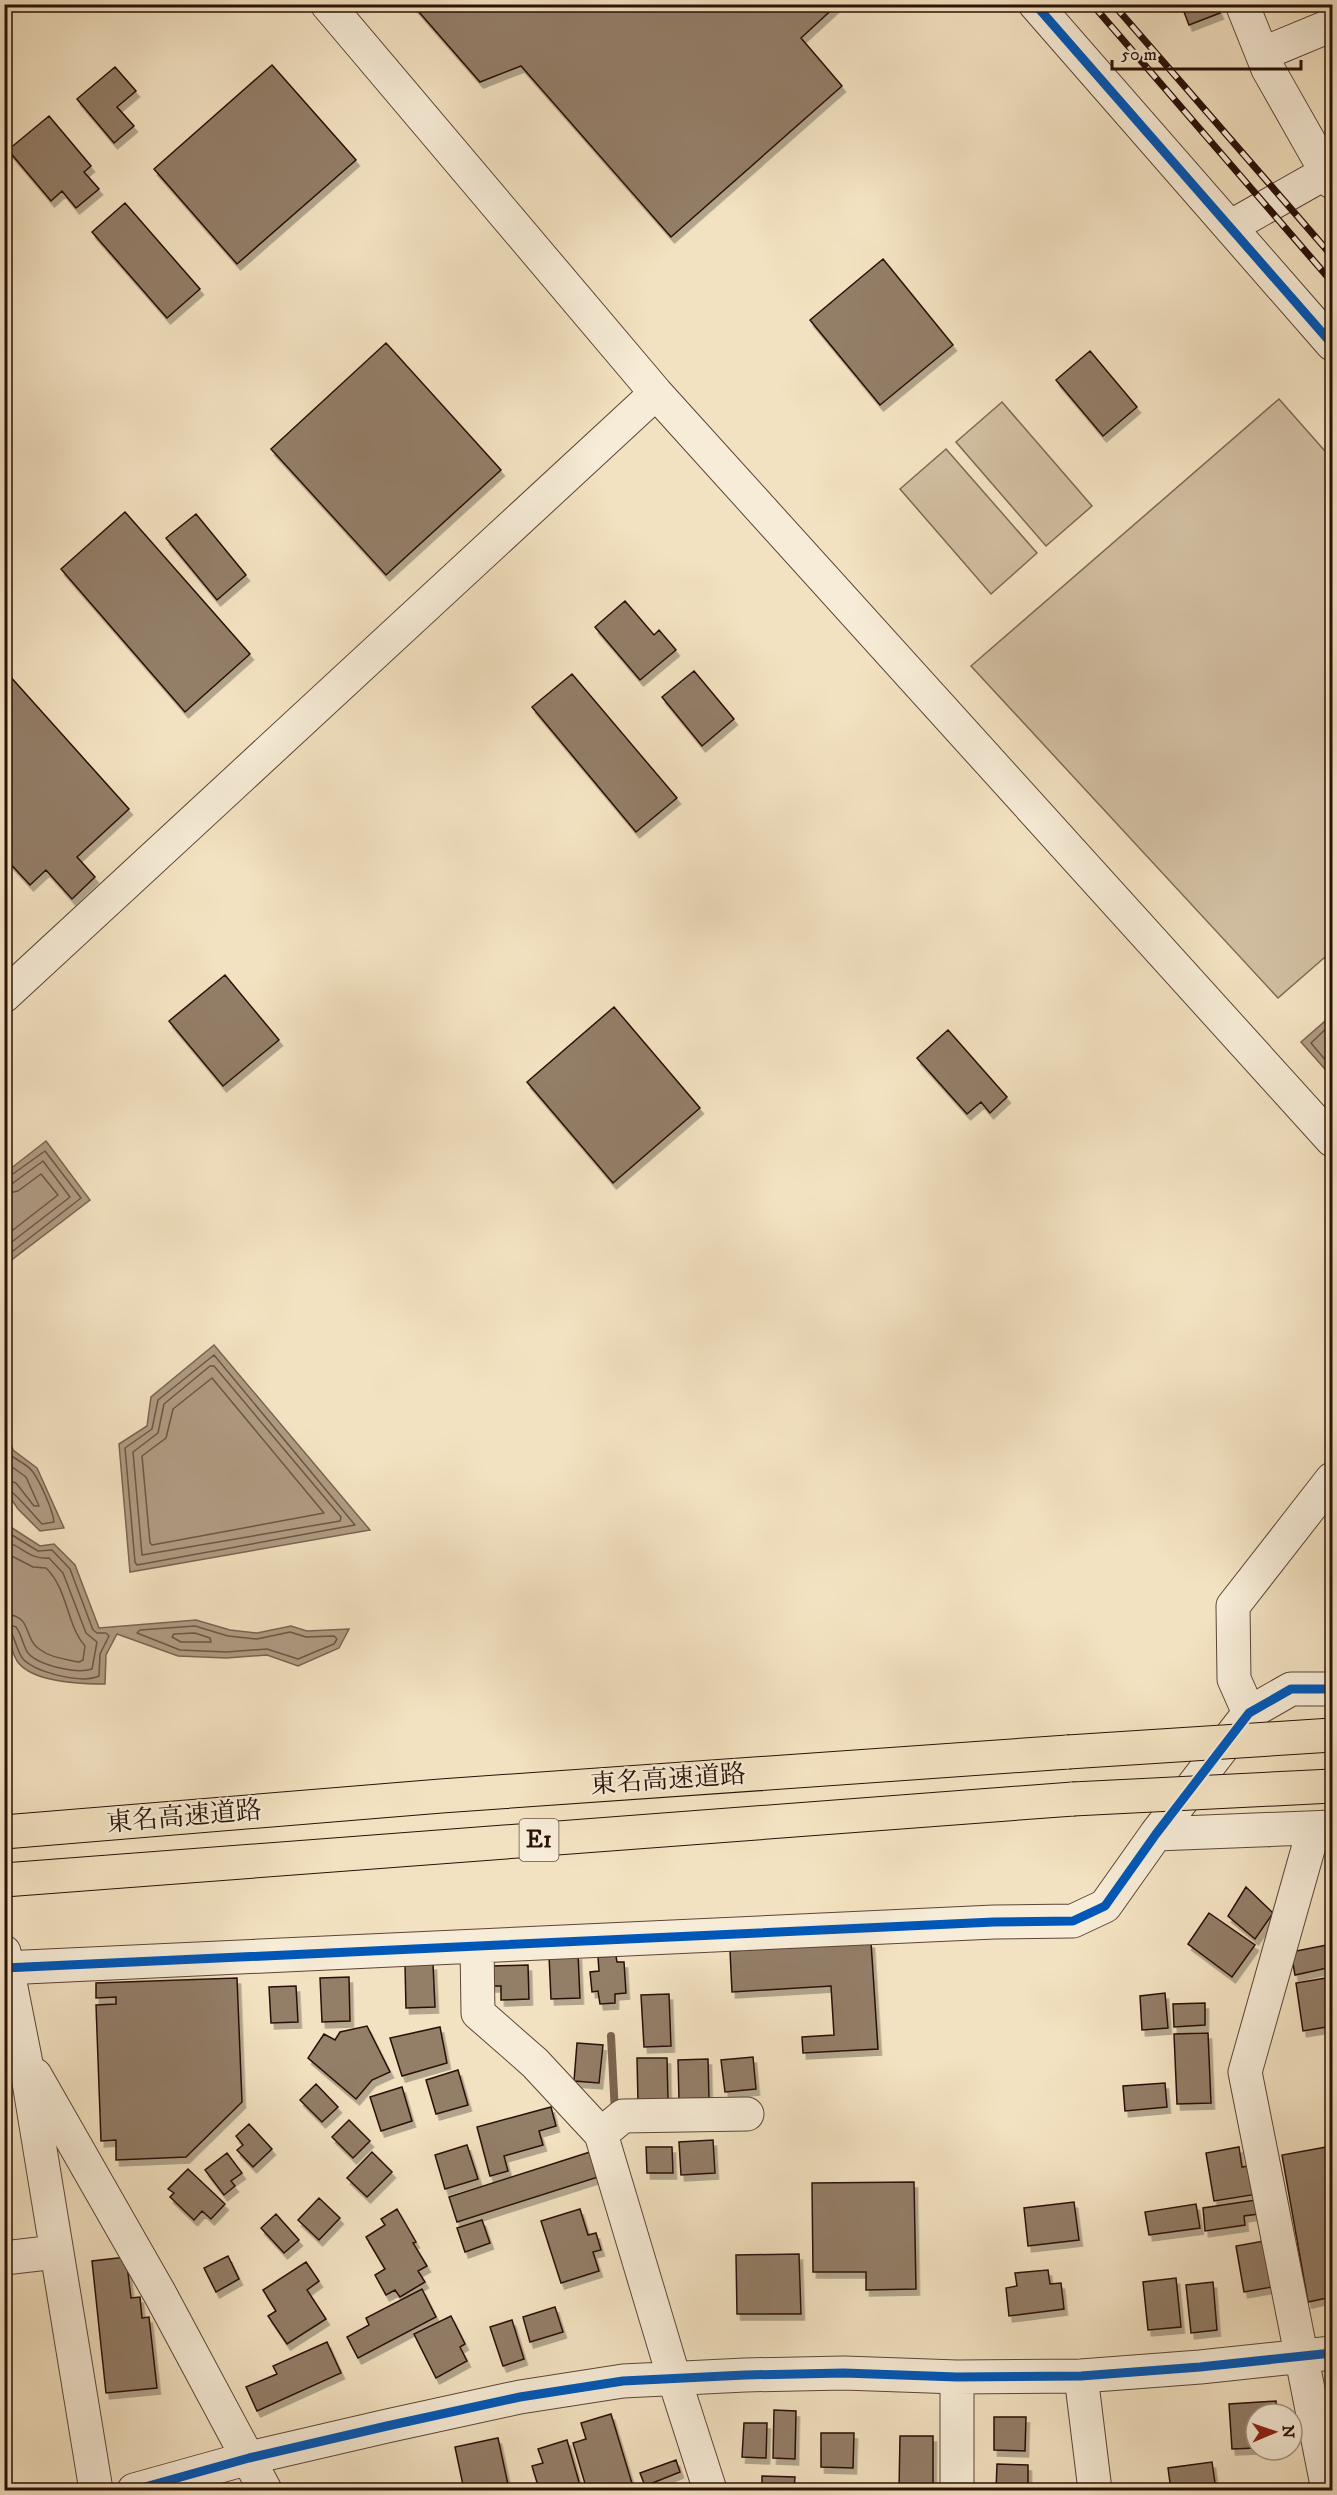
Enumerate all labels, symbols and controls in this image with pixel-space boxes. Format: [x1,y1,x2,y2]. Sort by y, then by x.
scale bar [1112,33,1301,71]
text: 50 m [1121,44,1157,66]
street label: 東名高速道路 [589,1758,747,1802]
street label: 東名高速道路 [105,1794,263,1840]
road number: E1 [520,1819,558,1861]
north arrow [1244,2402,1304,2462]
text: N [1278,2425,1298,2438]

